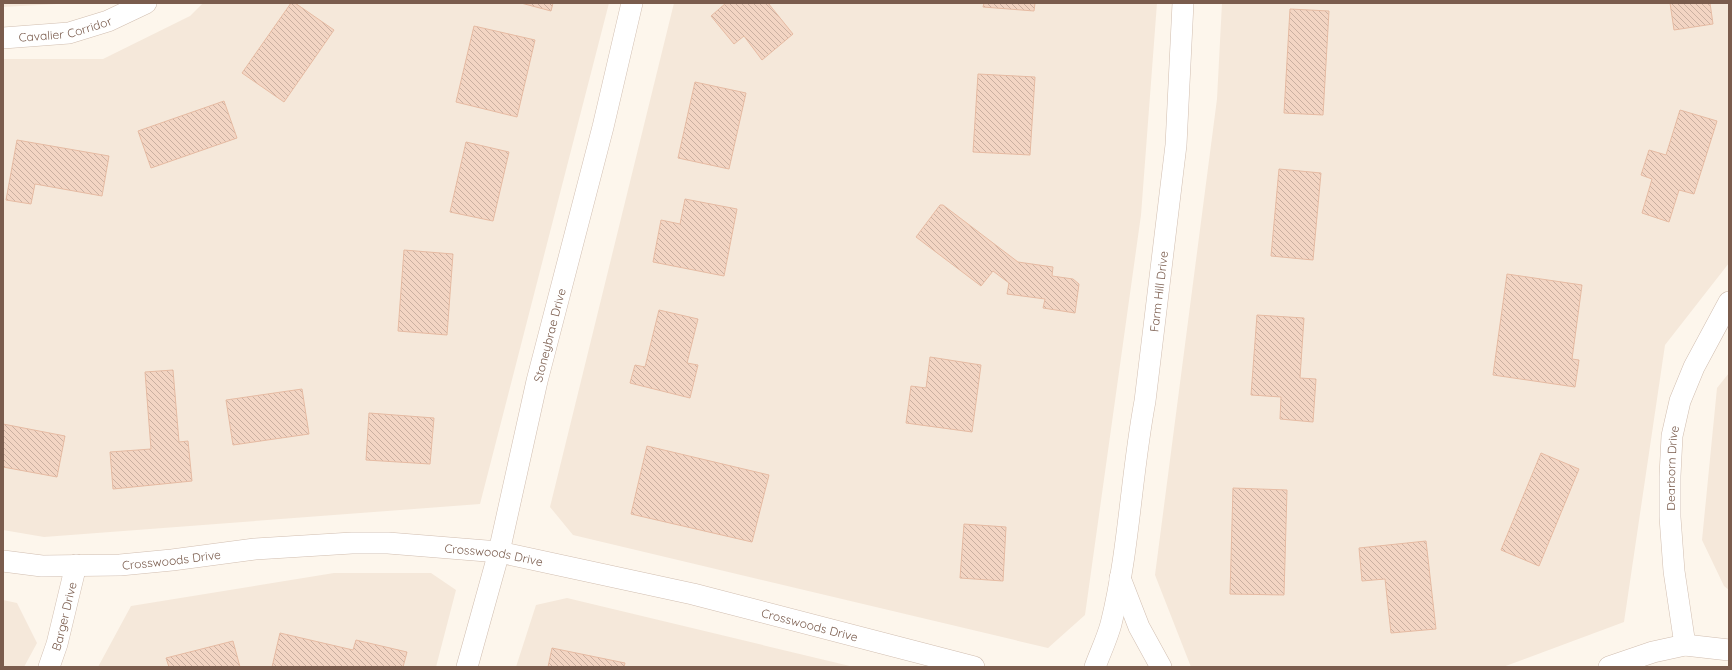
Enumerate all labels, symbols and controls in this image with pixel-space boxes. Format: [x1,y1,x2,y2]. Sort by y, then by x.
street label: Cavalier Corridor [18,13,115,44]
street label: Farm Hill Drive [1146,250,1171,333]
street label: Stoneybrae Drive [530,286,568,384]
street label: Dearborn Drive [1663,424,1682,511]
street label: Crosswoods Drive [444,540,545,569]
street label: Crosswoods Drive [121,546,222,572]
street label: Barger Drive [48,580,79,653]
street label: Crosswoods Drive [760,605,860,644]

